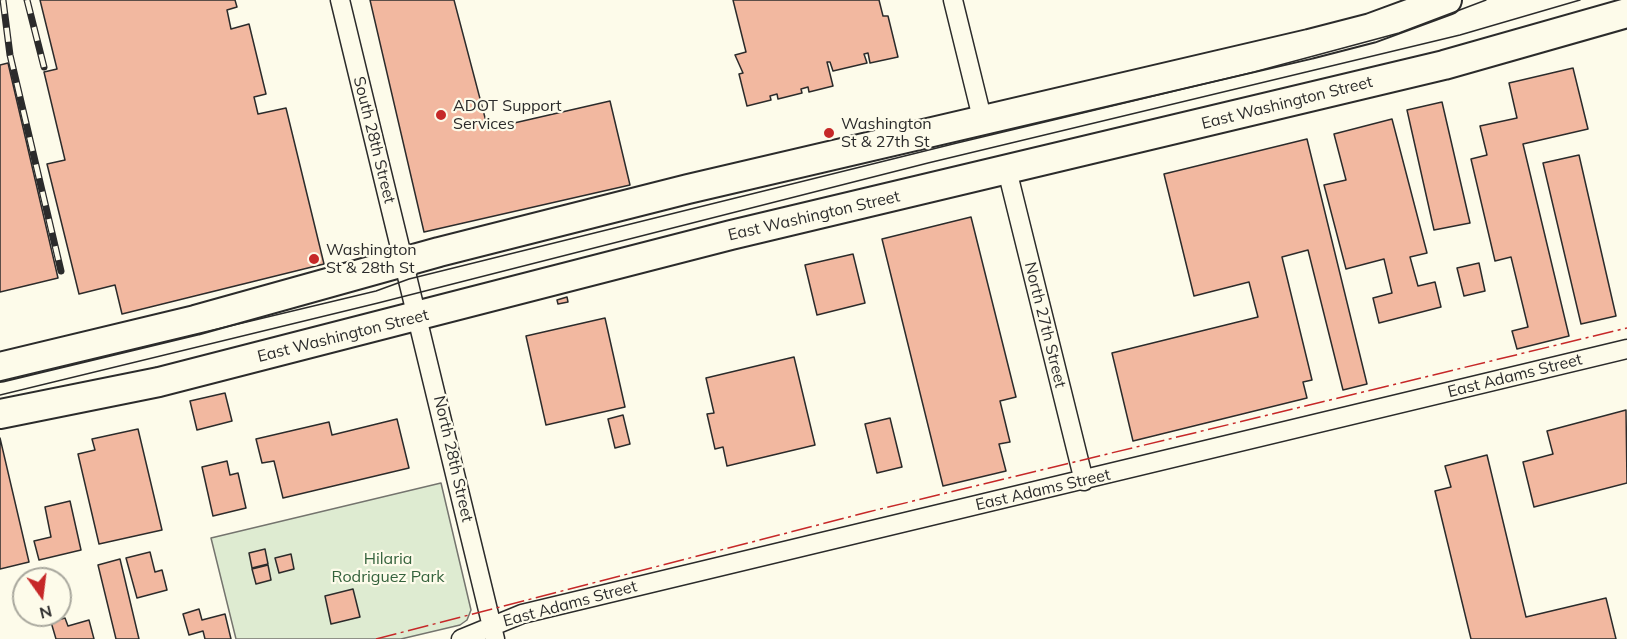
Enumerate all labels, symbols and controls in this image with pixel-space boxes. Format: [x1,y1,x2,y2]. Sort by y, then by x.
street label: East Washington Street [1199,72,1375,134]
street label: South 28th Street [349,75,399,205]
place label: ADOT Support Services [453,96,562,134]
marker: ADOT Support Services [434,108,448,122]
place label: Washington St & 27th St [841,114,932,152]
marker: Washington St & 27th St [822,126,836,140]
street label: East Washington Street [726,187,902,245]
place label: Washington St & 28th St [326,240,417,278]
marker: Washington St & 28th St [307,252,321,266]
street label: North 27th Street [1020,260,1070,390]
street label: East Washington Street [255,305,431,367]
street label: East Adams Street [1446,350,1584,402]
street label: North 28th Street [429,394,477,524]
street label: East Adams Street [974,465,1112,515]
park label: Hilaria Rodriguez Park [332,549,444,587]
north arrow [12,567,72,627]
street label: East Adams Street [501,577,639,631]
text: N [38,601,54,624]

